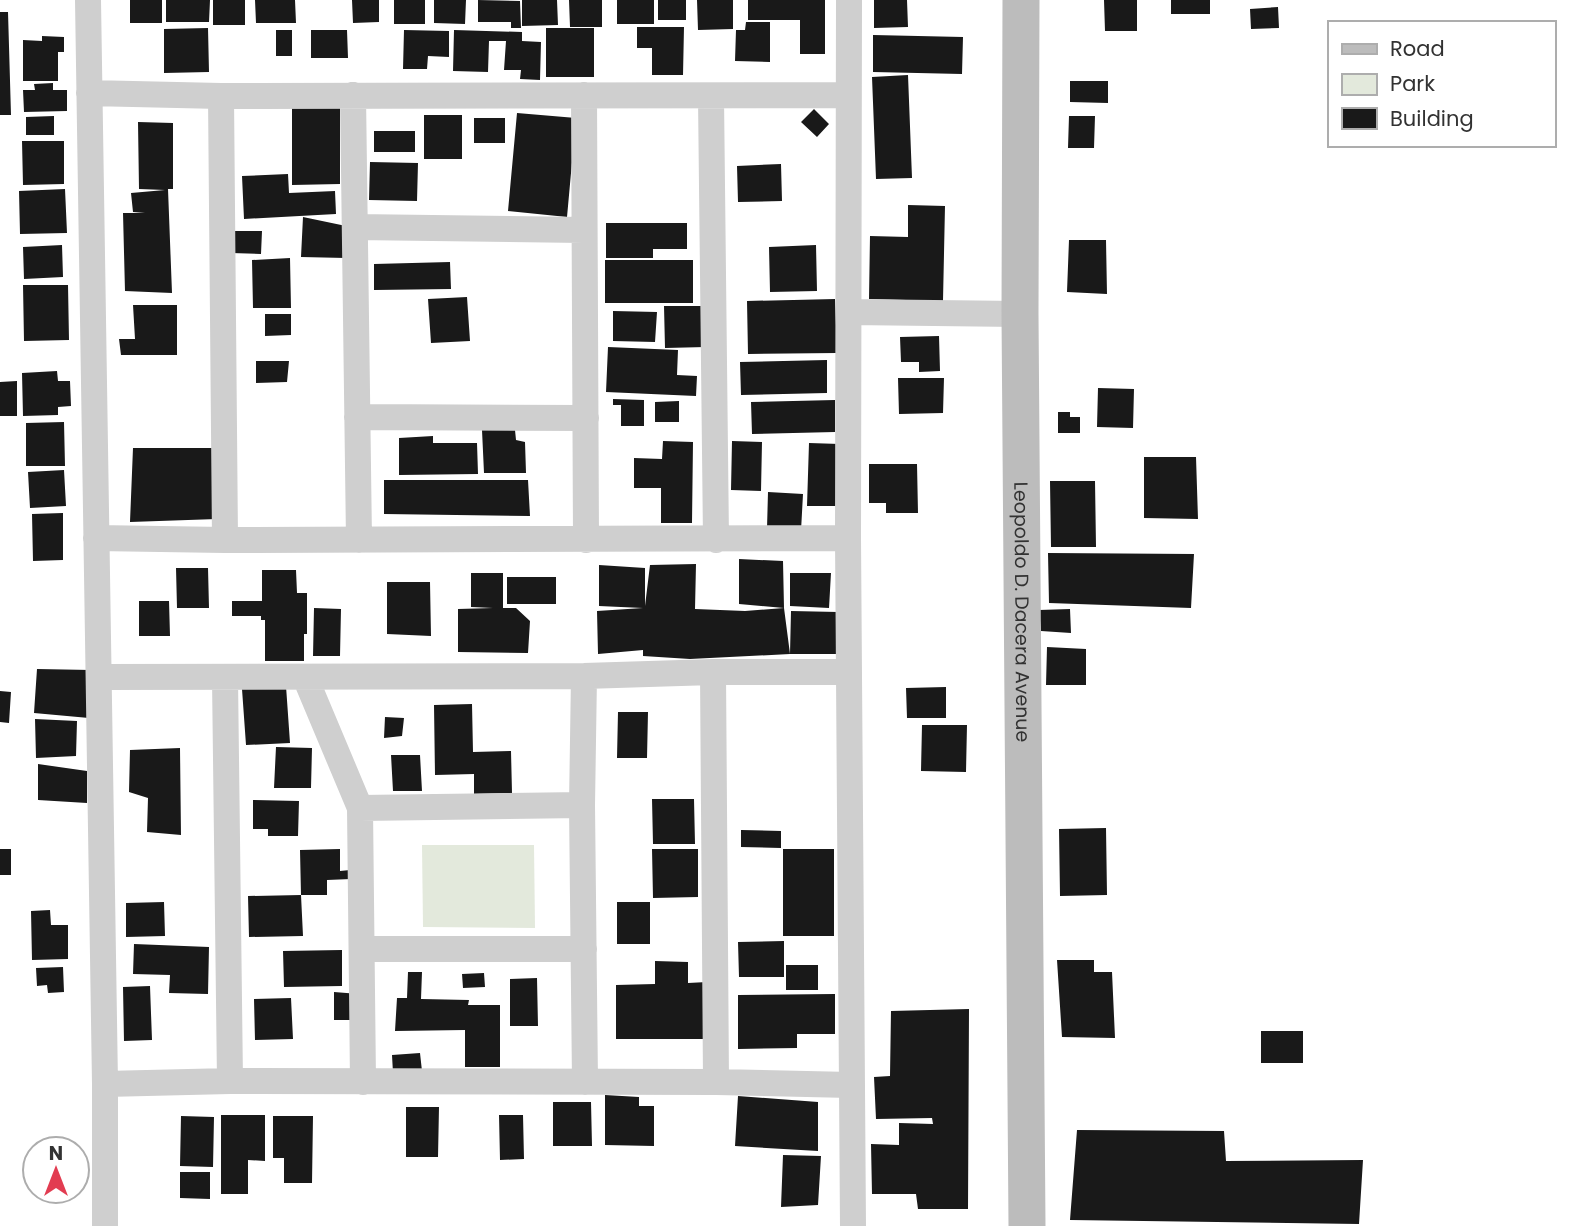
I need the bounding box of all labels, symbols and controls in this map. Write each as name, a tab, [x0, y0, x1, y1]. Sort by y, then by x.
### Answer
legend	[1328, 21, 1555, 147]
text: Road	[1390, 34, 1445, 63]
text: Park	[1390, 69, 1435, 98]
text: Building	[1390, 104, 1474, 133]
street label: Leopoldo D. Dacera Avenue	[1008, 482, 1037, 742]
north arrow	[21, 1135, 91, 1205]
text: N	[49, 1140, 63, 1167]

